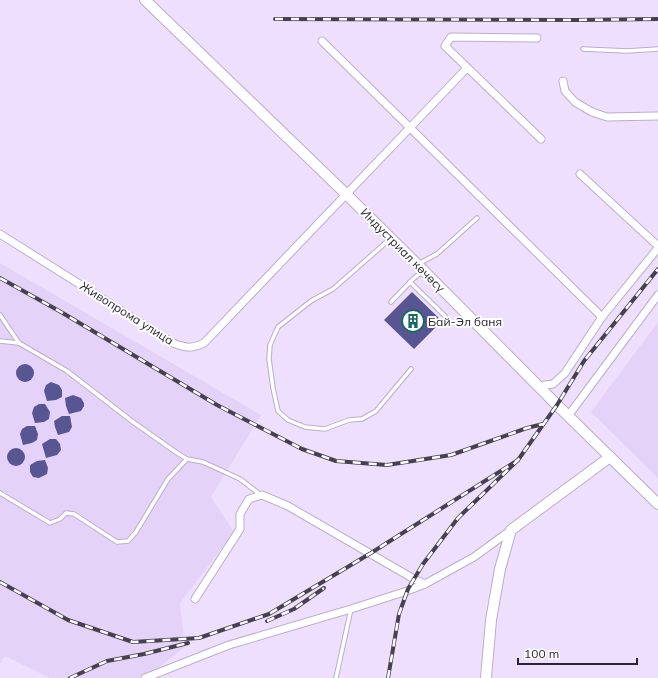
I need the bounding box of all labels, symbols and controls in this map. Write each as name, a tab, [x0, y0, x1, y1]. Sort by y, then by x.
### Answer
street label: Индустриал көчөсү	[358, 205, 449, 296]
street label: Живопрома улица	[77, 278, 177, 348]
building icon: Бай-Эл баня	[400, 308, 426, 334]
place label: Бай-Эл баня	[428, 314, 502, 329]
scale bar	[518, 640, 637, 666]
text: 100 m	[524, 646, 559, 661]

